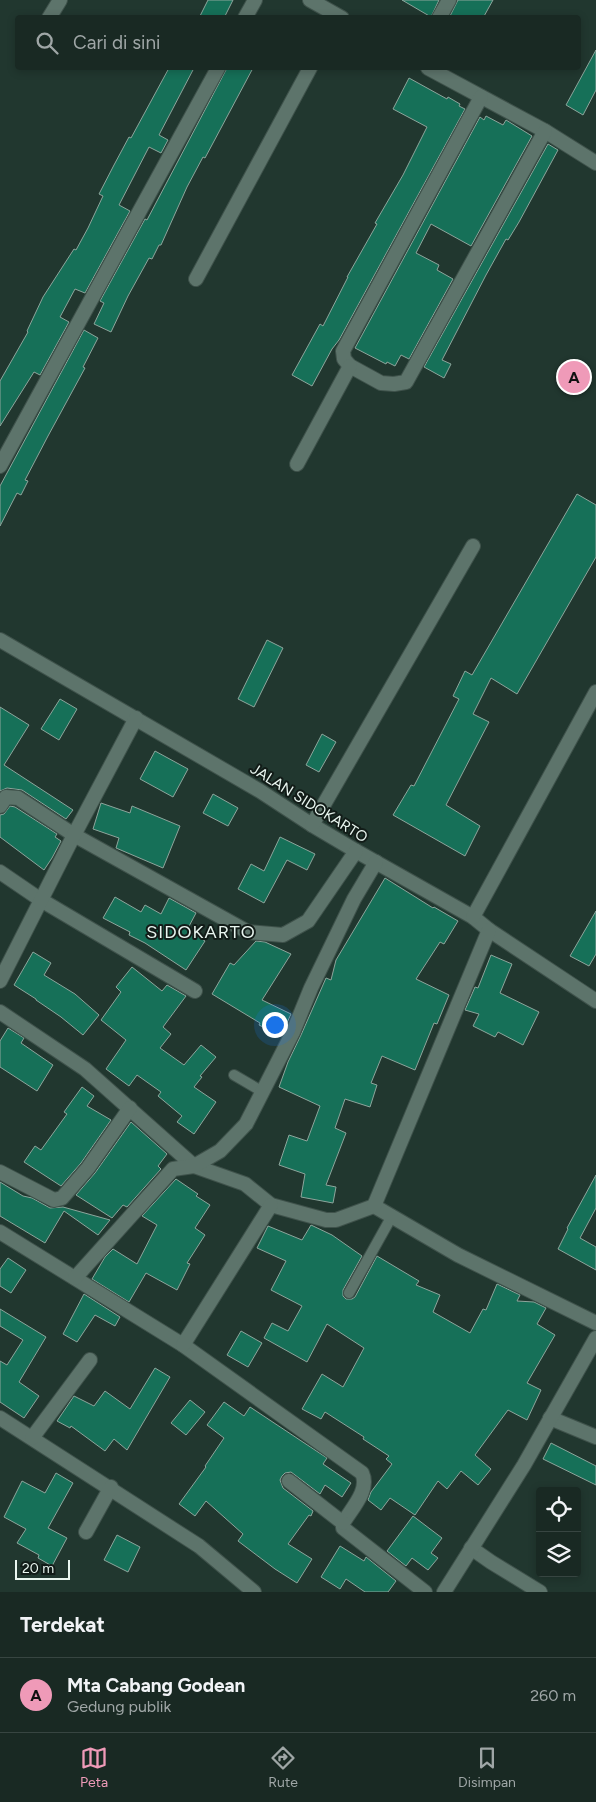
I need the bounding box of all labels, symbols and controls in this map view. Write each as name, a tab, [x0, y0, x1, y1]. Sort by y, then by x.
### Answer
search box	[15, 15, 581, 70]
icon: search	[33, 29, 61, 57]
text: Cari di sini	[73, 31, 160, 54]
pin: A	[558, 358, 590, 396]
street label: JALAN SIDOKARTO	[247, 760, 371, 846]
district label: SIDOKARTO	[146, 921, 256, 943]
your location	[262, 1012, 288, 1038]
map controls	[536, 1487, 581, 1577]
button: locate	[536, 1487, 581, 1532]
button: layers	[536, 1532, 581, 1577]
scale bar	[15, 1557, 70, 1580]
text: 20 m	[22, 1560, 54, 1577]
text: Terdekat	[20, 1612, 105, 1637]
text: Mta Cabang Godean	[67, 1674, 245, 1697]
text: A	[30, 1686, 42, 1705]
text: 260 m	[530, 1686, 576, 1705]
text: Gedung publik	[67, 1697, 171, 1716]
tab: Peta	[80, 1744, 108, 1791]
tab: Rute	[268, 1744, 298, 1791]
tab: Disimpan	[458, 1744, 516, 1791]

